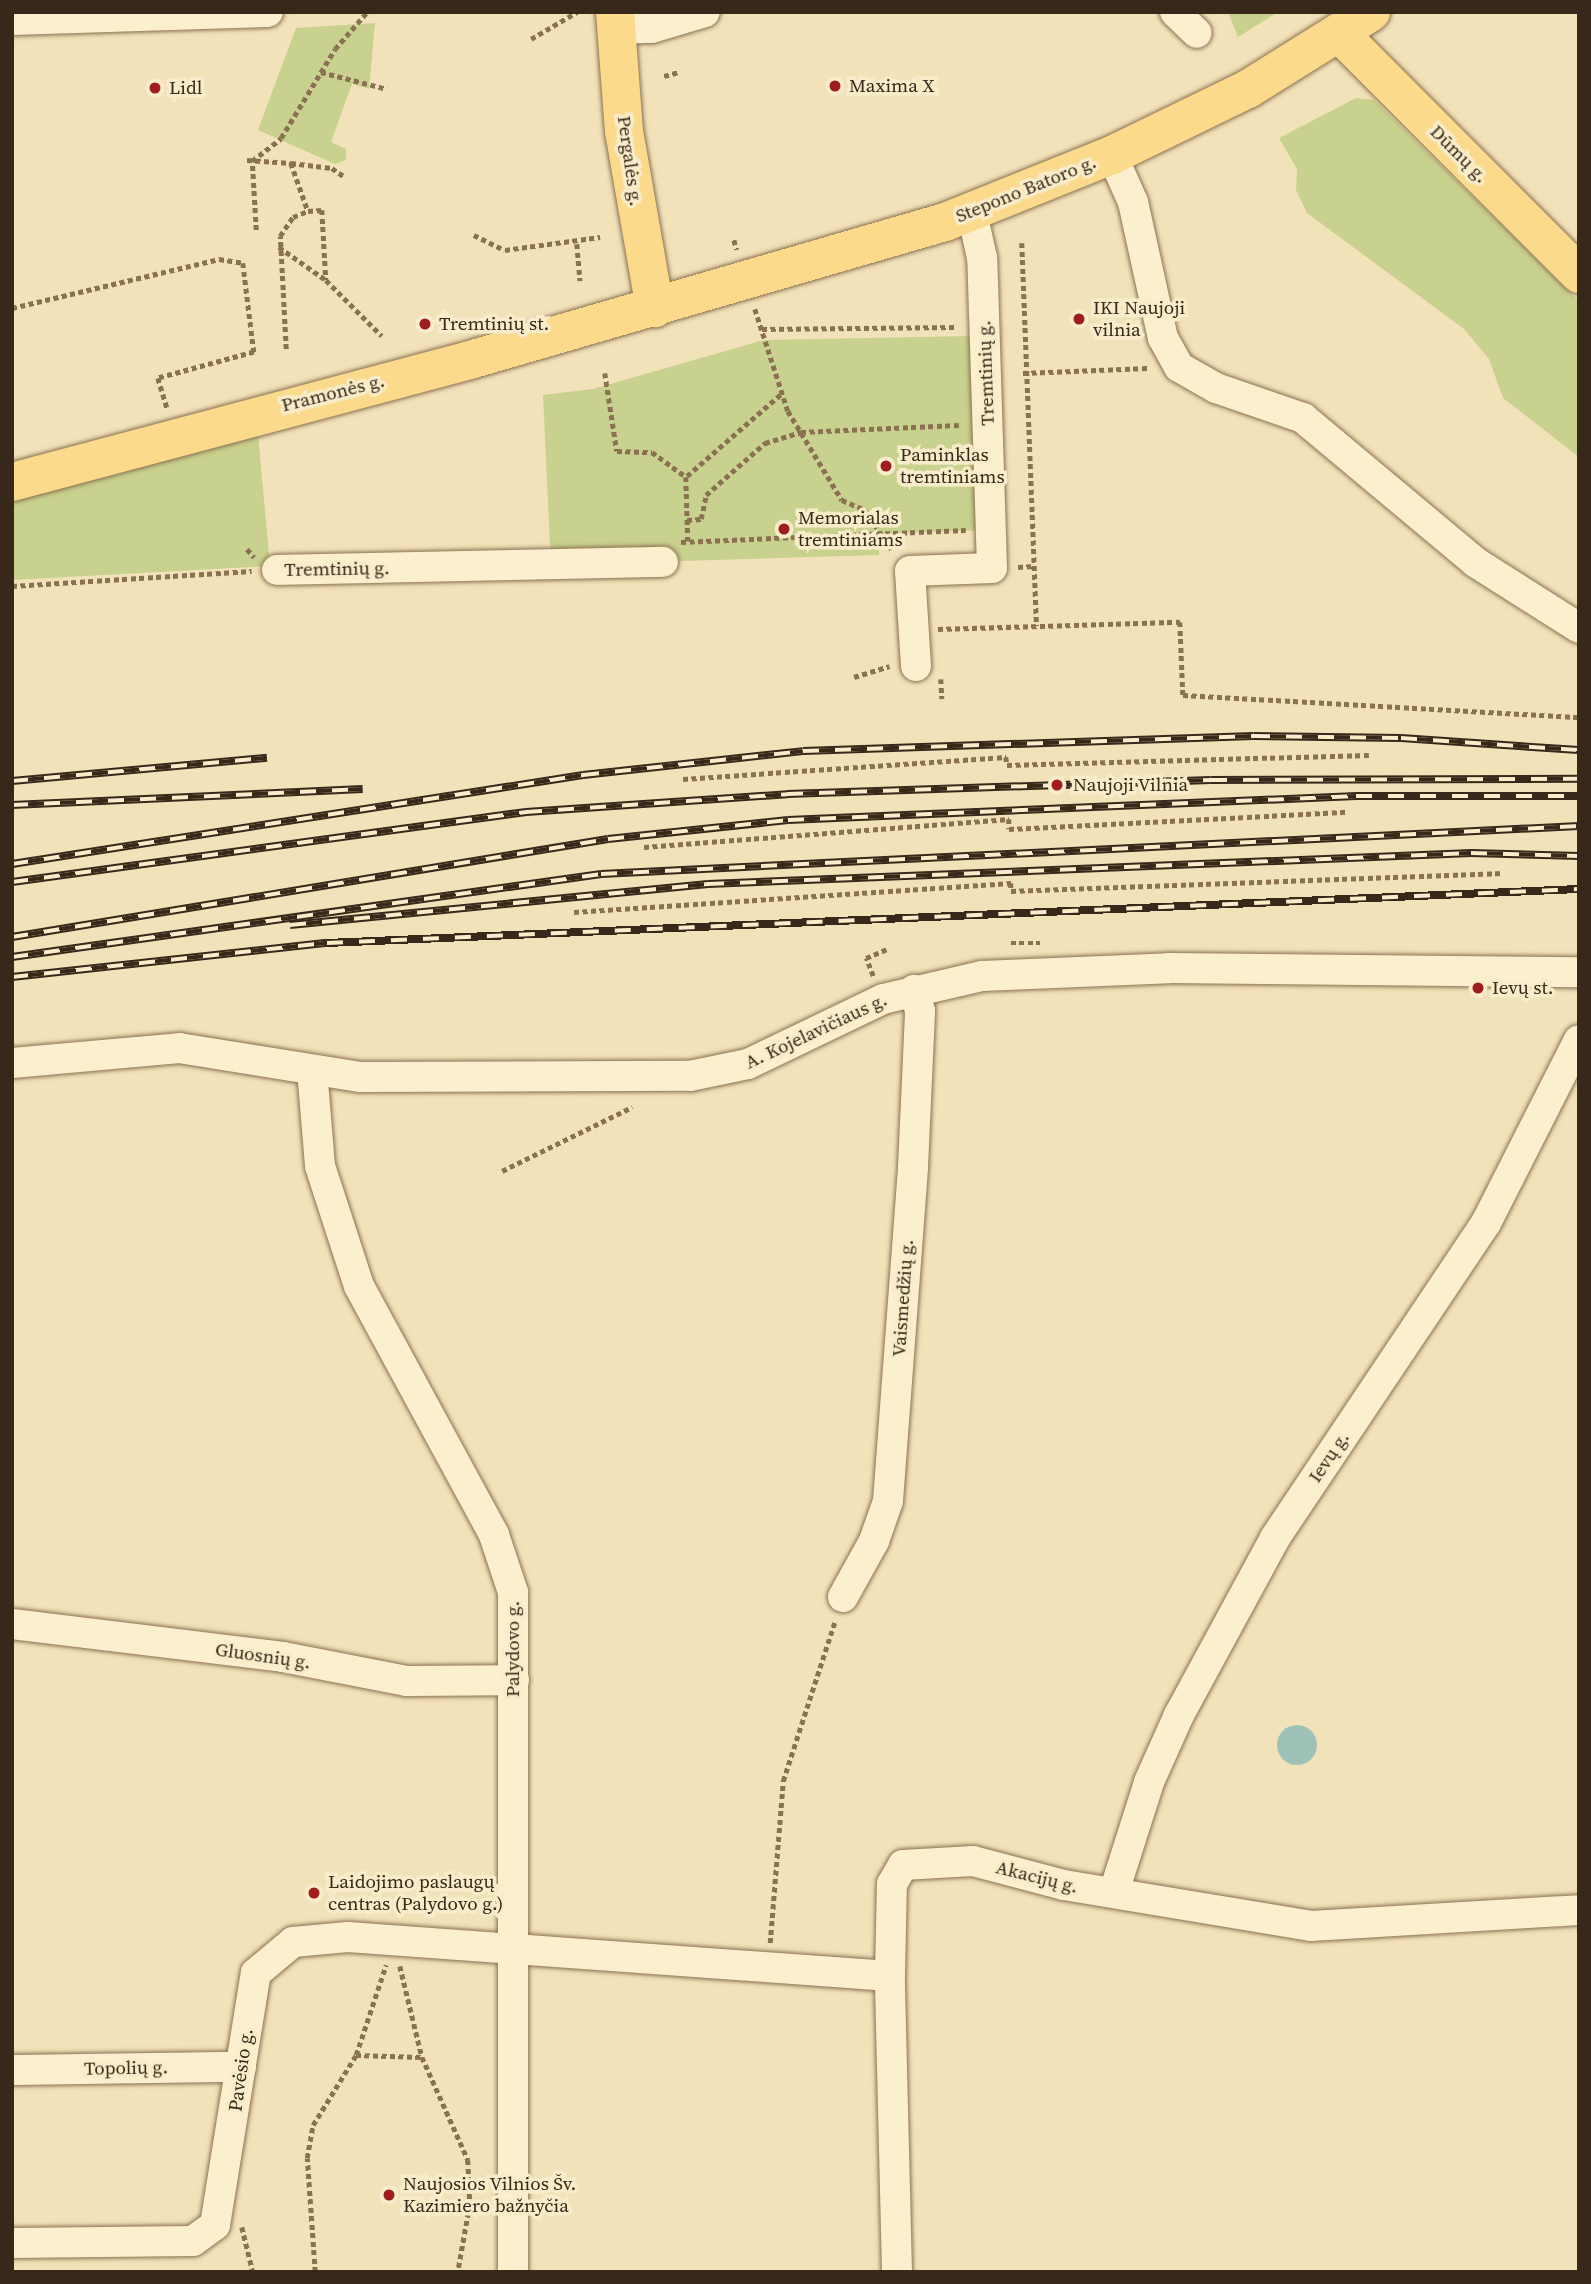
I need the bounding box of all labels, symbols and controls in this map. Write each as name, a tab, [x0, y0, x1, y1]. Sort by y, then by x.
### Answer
place label: Maxima X	[849, 75, 935, 97]
place label: Lidl	[169, 77, 202, 99]
marker: Maxima X	[827, 78, 843, 94]
marker: Lidl	[147, 80, 163, 96]
street label: Pergalės g.	[612, 114, 648, 208]
street label: Dūmų g.	[1425, 120, 1493, 188]
street label: Stepono Batoro g.	[952, 150, 1100, 228]
place label: IKI Naujoji vilnia	[1093, 297, 1185, 341]
marker: IKI Naujoji vilnia	[1071, 311, 1087, 327]
place label: Tremtinių st.	[439, 313, 549, 335]
marker: Tremtinių st.	[417, 316, 433, 332]
street label: Tremtinių g.	[973, 320, 999, 426]
street label: Pramonės g.	[279, 369, 387, 417]
place label: Paminklas tremtiniams	[900, 444, 1005, 488]
marker: Paminklas tremtiniams	[878, 458, 894, 474]
place label: Memorialas tremtiniams	[798, 507, 903, 551]
marker: Memorialas tremtiniams	[776, 521, 792, 537]
street label: Tremtinių g.	[284, 557, 390, 581]
place label: Naujoji Vilnia	[1073, 774, 1189, 796]
marker: Naujoji Vilnia	[1047, 775, 1067, 795]
place label: Ievų st.	[1492, 977, 1553, 999]
marker: Ievų st.	[1470, 980, 1486, 996]
street label: A. Kojelavičiaus g.	[741, 988, 891, 1074]
street label: Vaismedžių g.	[888, 1238, 918, 1358]
street label: Ievų g.	[1304, 1427, 1354, 1487]
street label: Palydovo g.	[502, 1601, 524, 1697]
street label: Gluosnių g.	[214, 1638, 312, 1674]
street label: Akacijų g.	[994, 1856, 1080, 1898]
place label: Laidojimo paslaugų centras (Palydovo g.)	[328, 1871, 503, 1915]
marker: Laidojimo paslaugų centras (Palydovo g.)	[306, 1885, 322, 1901]
street label: Pavėsio g.	[224, 2027, 258, 2113]
street label: Topolių g.	[84, 2056, 168, 2080]
place label: Naujosios Vilnios Šv. Kazimiero bažnyčia	[403, 2173, 577, 2217]
marker: Naujosios Vilnios Šv. Kazimiero bažnyčia	[381, 2187, 397, 2203]

